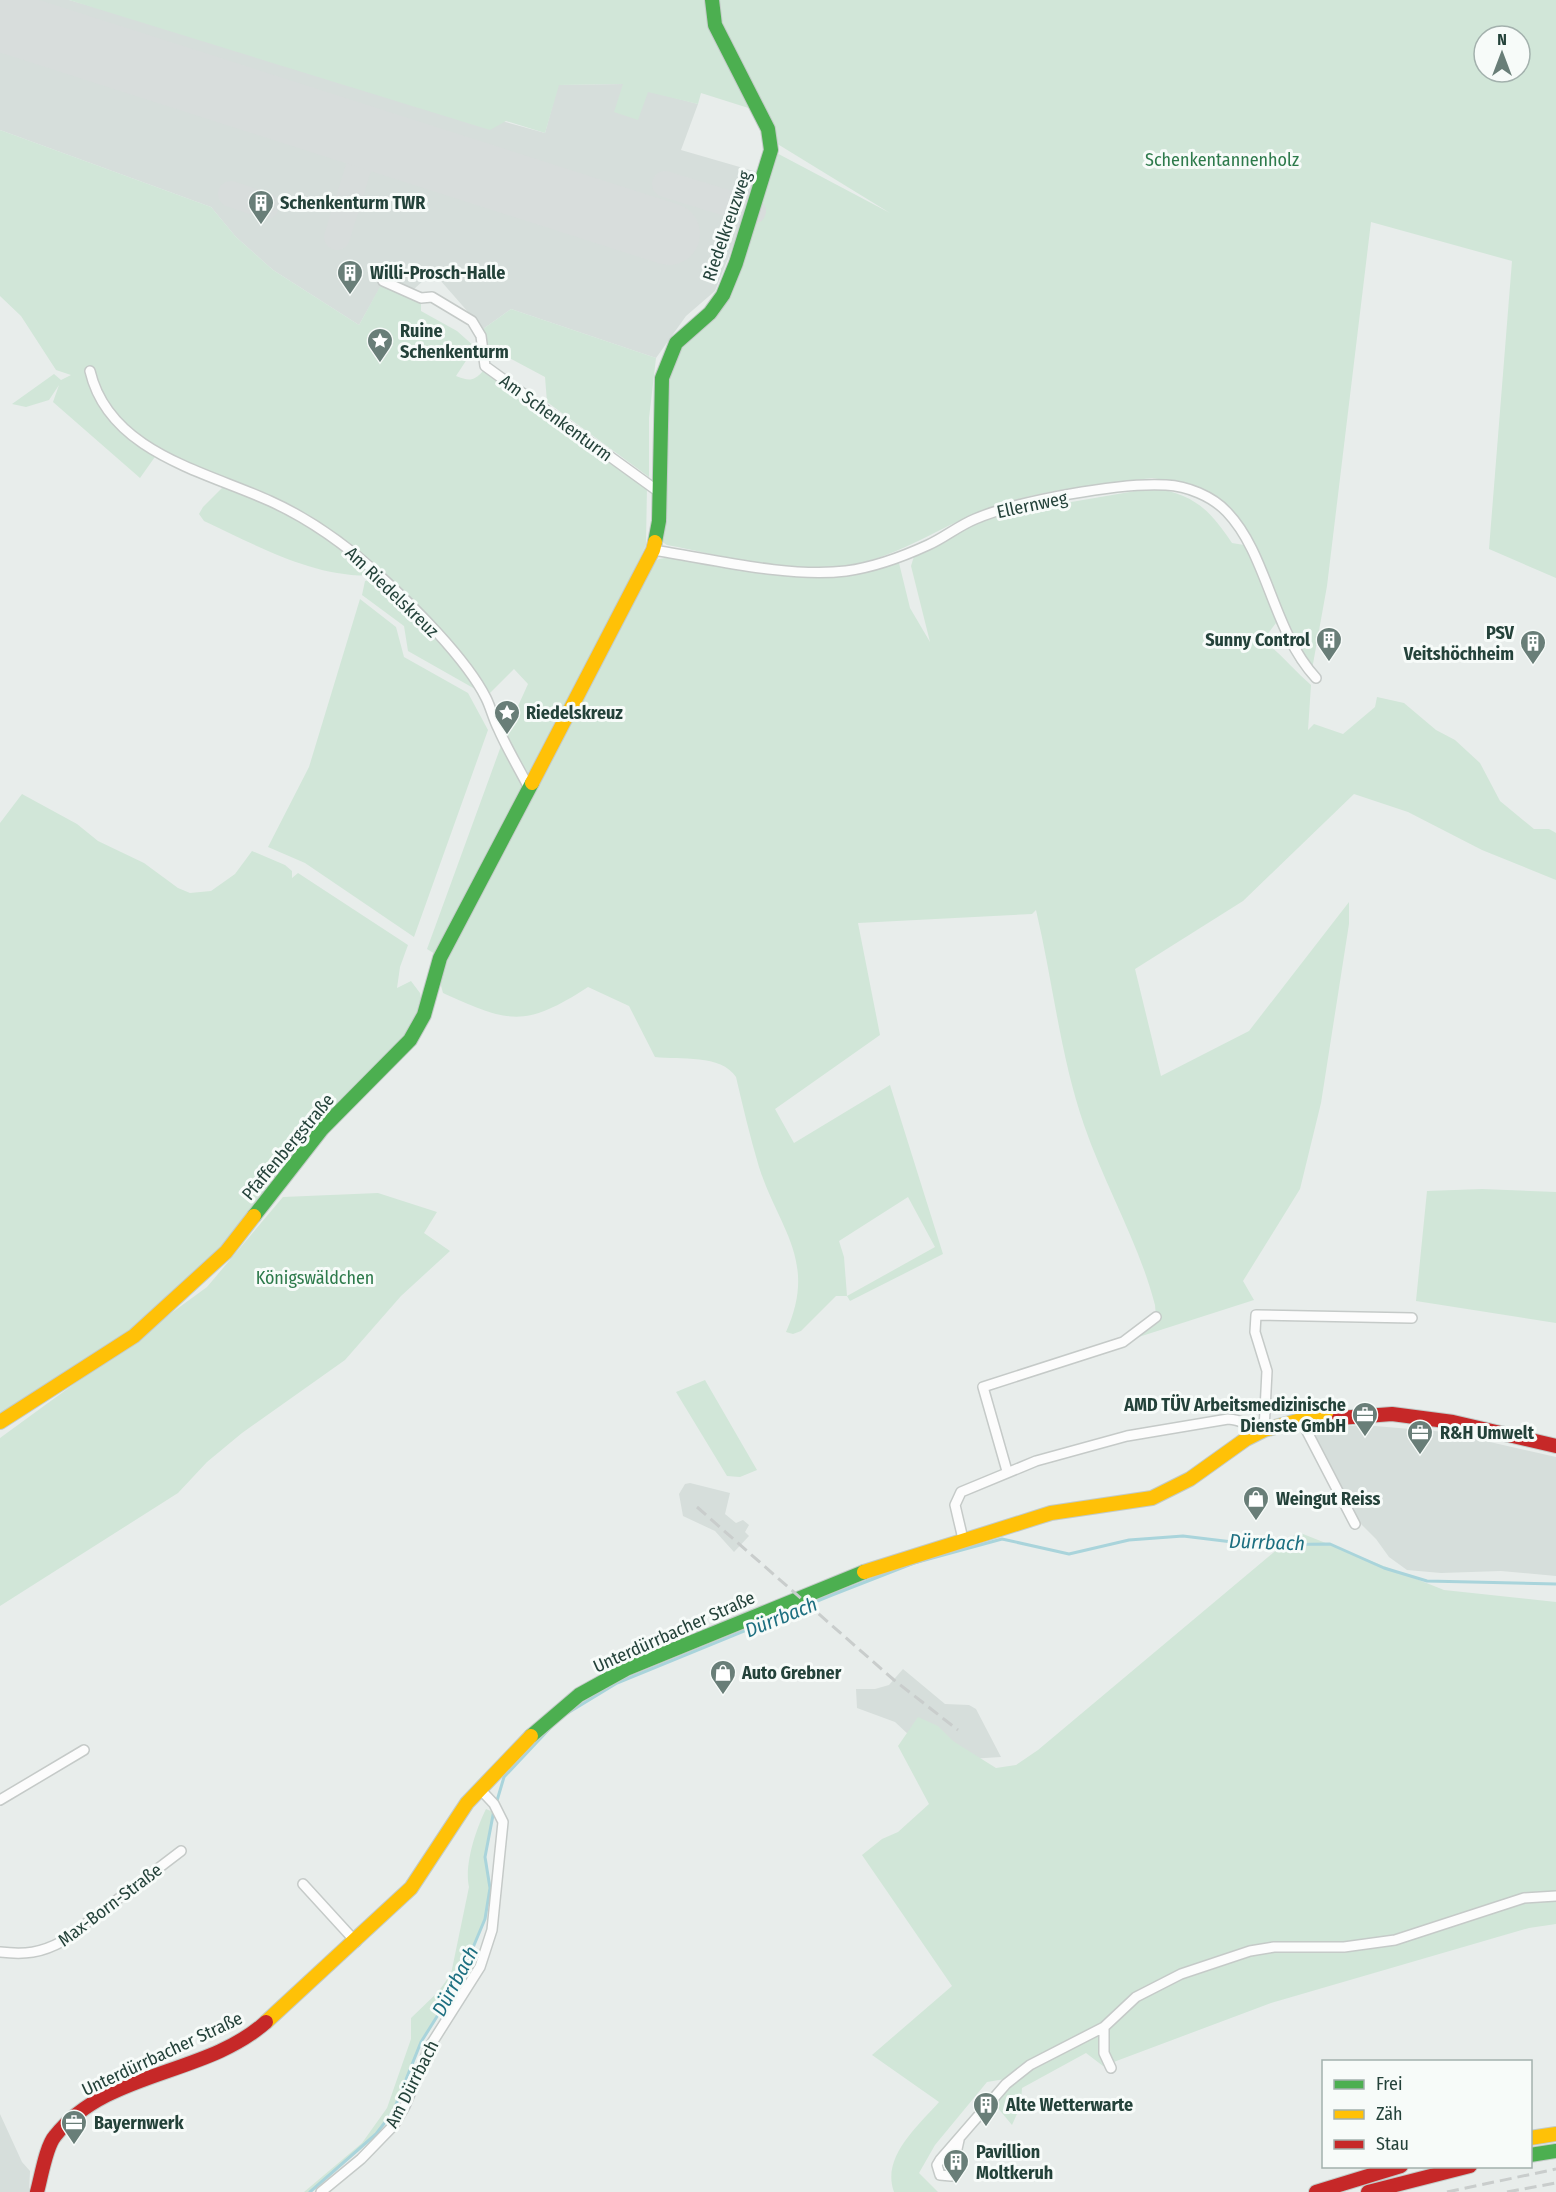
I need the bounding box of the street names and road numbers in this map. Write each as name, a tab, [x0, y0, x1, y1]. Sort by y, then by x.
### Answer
street label: Riedelkreuzweg	[698, 167, 756, 284]
street label: Am Schenkenturm	[495, 370, 617, 466]
street label: Ellernweg	[995, 487, 1070, 523]
street label: Am Riedelskreuz	[341, 542, 443, 642]
street label: Pfaffenbergstraße	[237, 1089, 339, 1205]
street label: Unterdürrbacher Straße	[590, 1586, 758, 1678]
street label: Max-Born-Straße	[54, 1859, 166, 1951]
street label: Unterdürrbacher Straße	[78, 2007, 246, 2101]
street label: Am Dürrbach	[381, 2037, 443, 2131]

